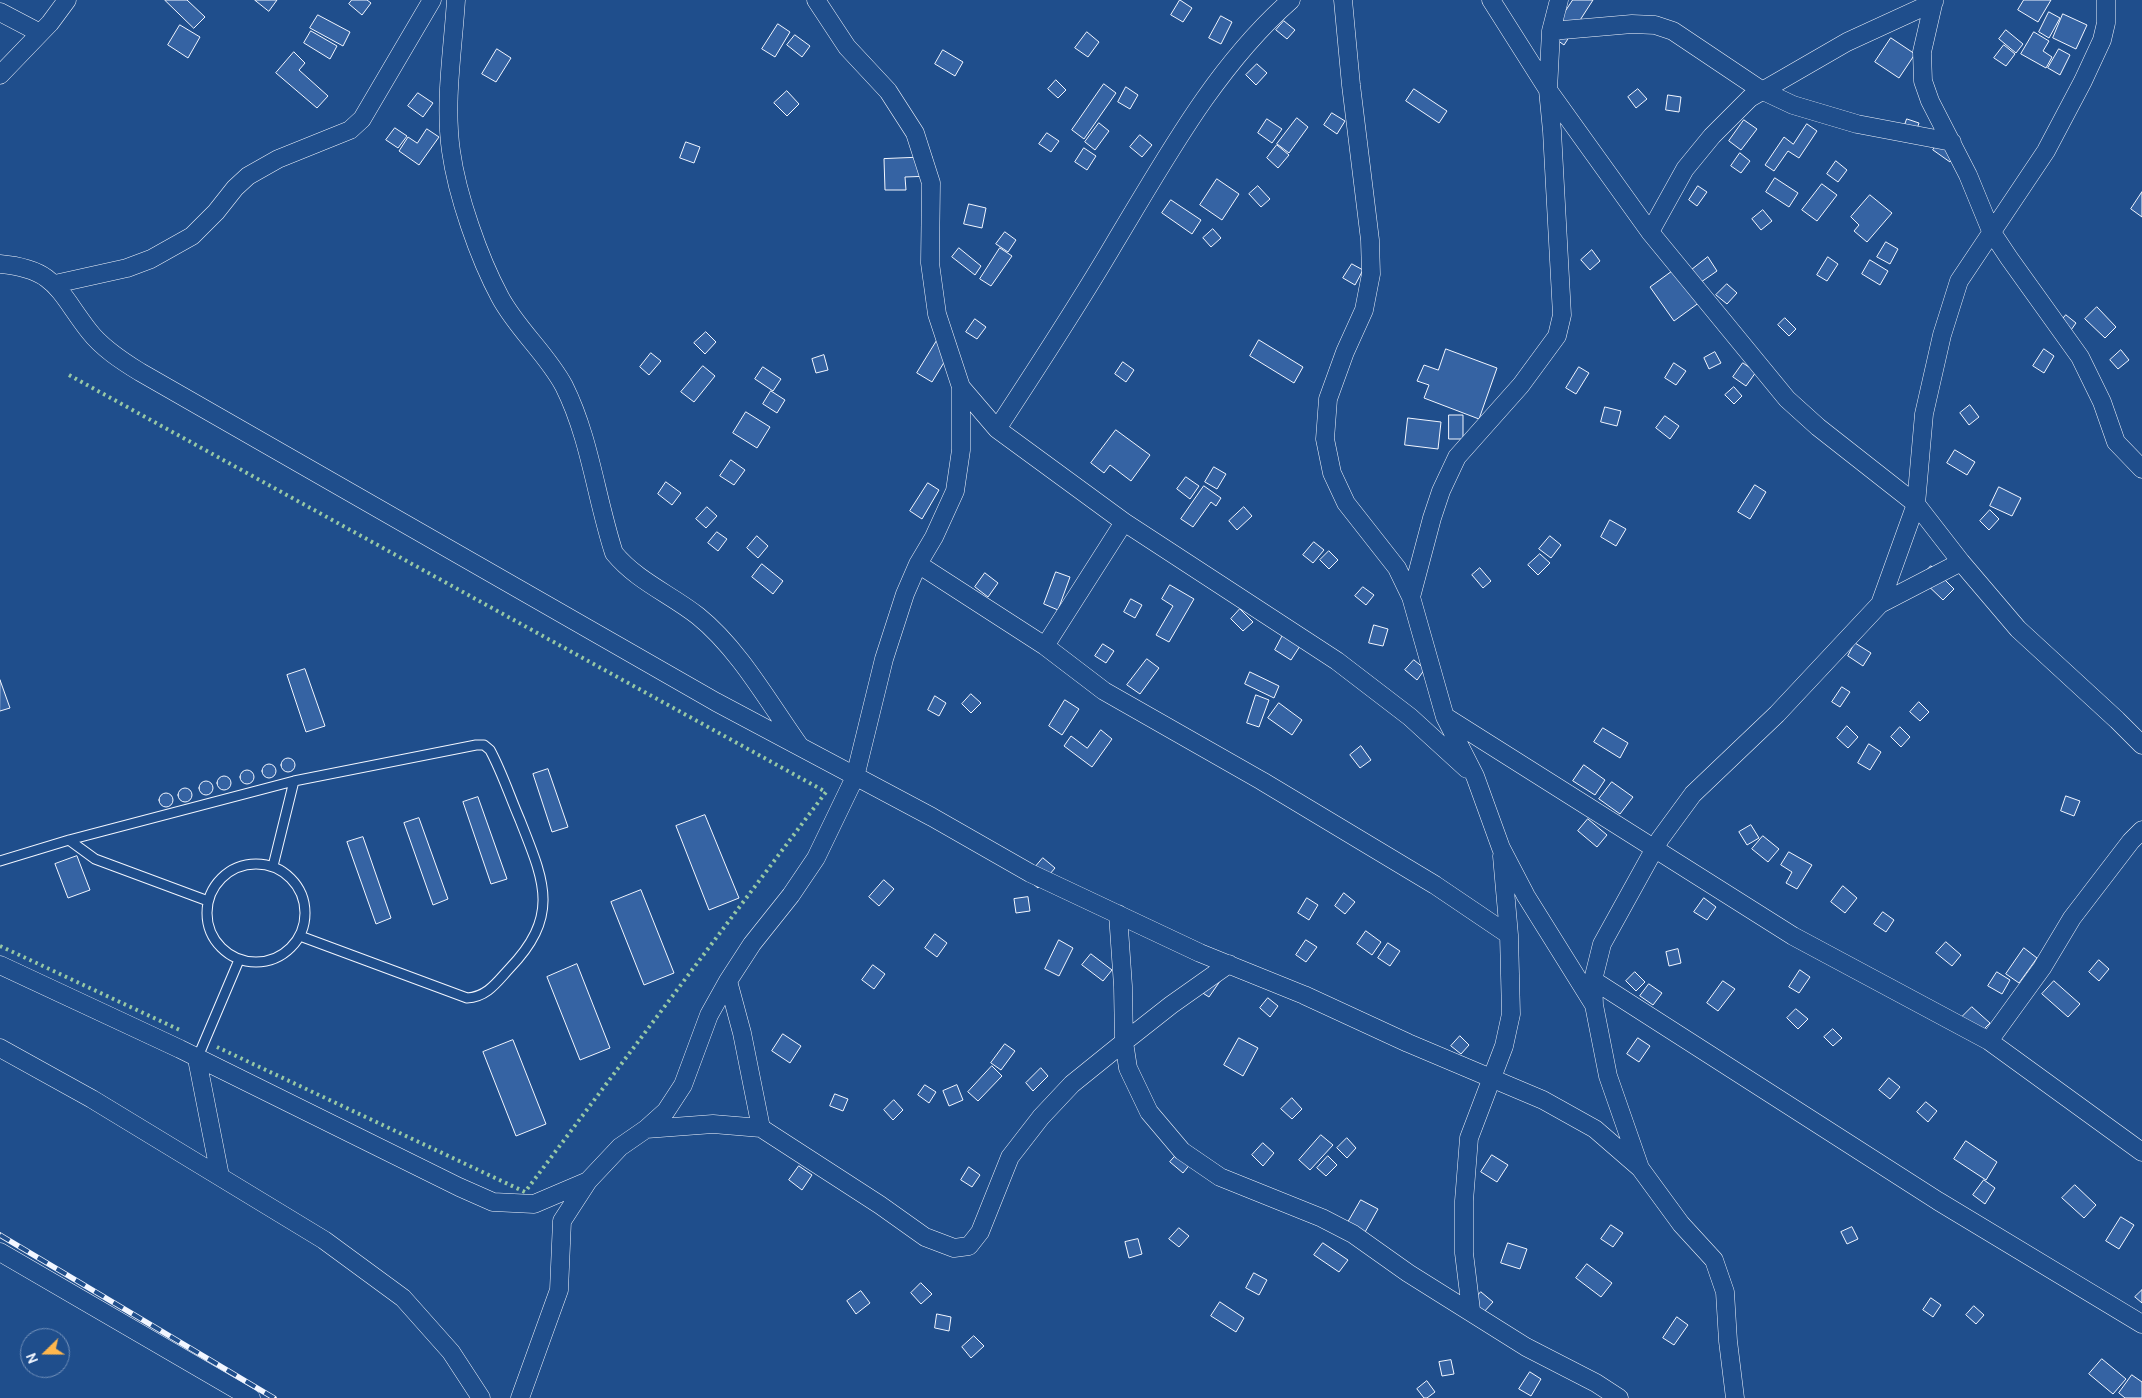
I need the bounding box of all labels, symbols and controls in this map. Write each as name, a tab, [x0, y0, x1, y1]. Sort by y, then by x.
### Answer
north arrow	[20, 1328, 70, 1378]
text: N	[22, 1350, 42, 1366]

